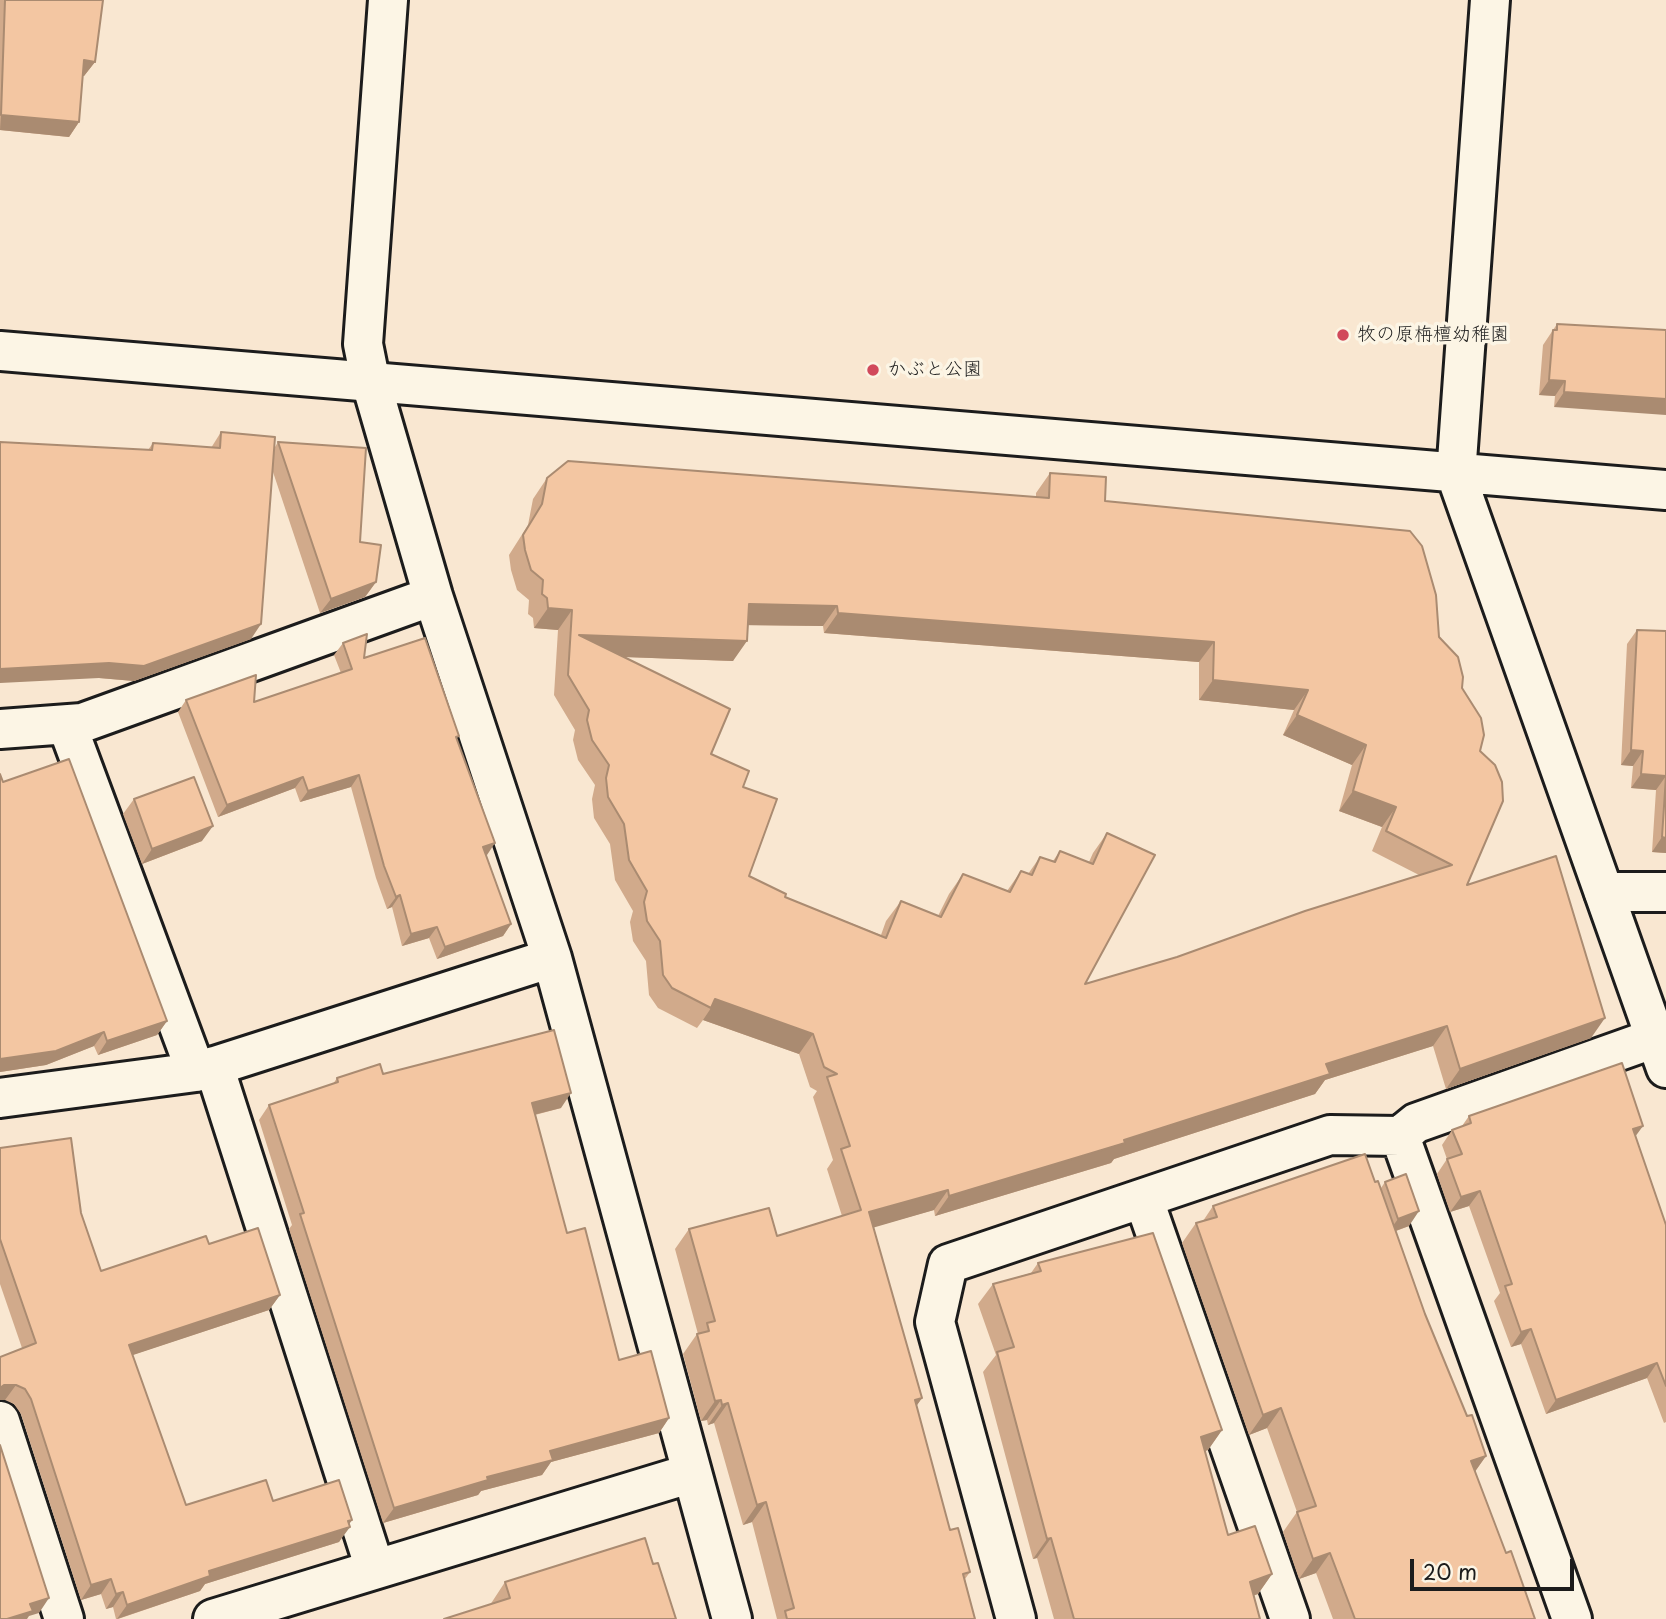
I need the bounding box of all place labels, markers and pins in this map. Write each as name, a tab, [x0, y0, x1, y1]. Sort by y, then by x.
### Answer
place label: 牧の原栴檀幼稚園	[1357, 324, 1509, 346]
marker: 牧の原栴檀幼稚園	[1335, 327, 1351, 343]
place label: かぶと公園	[887, 359, 982, 381]
marker: かぶと公園	[865, 362, 881, 378]

